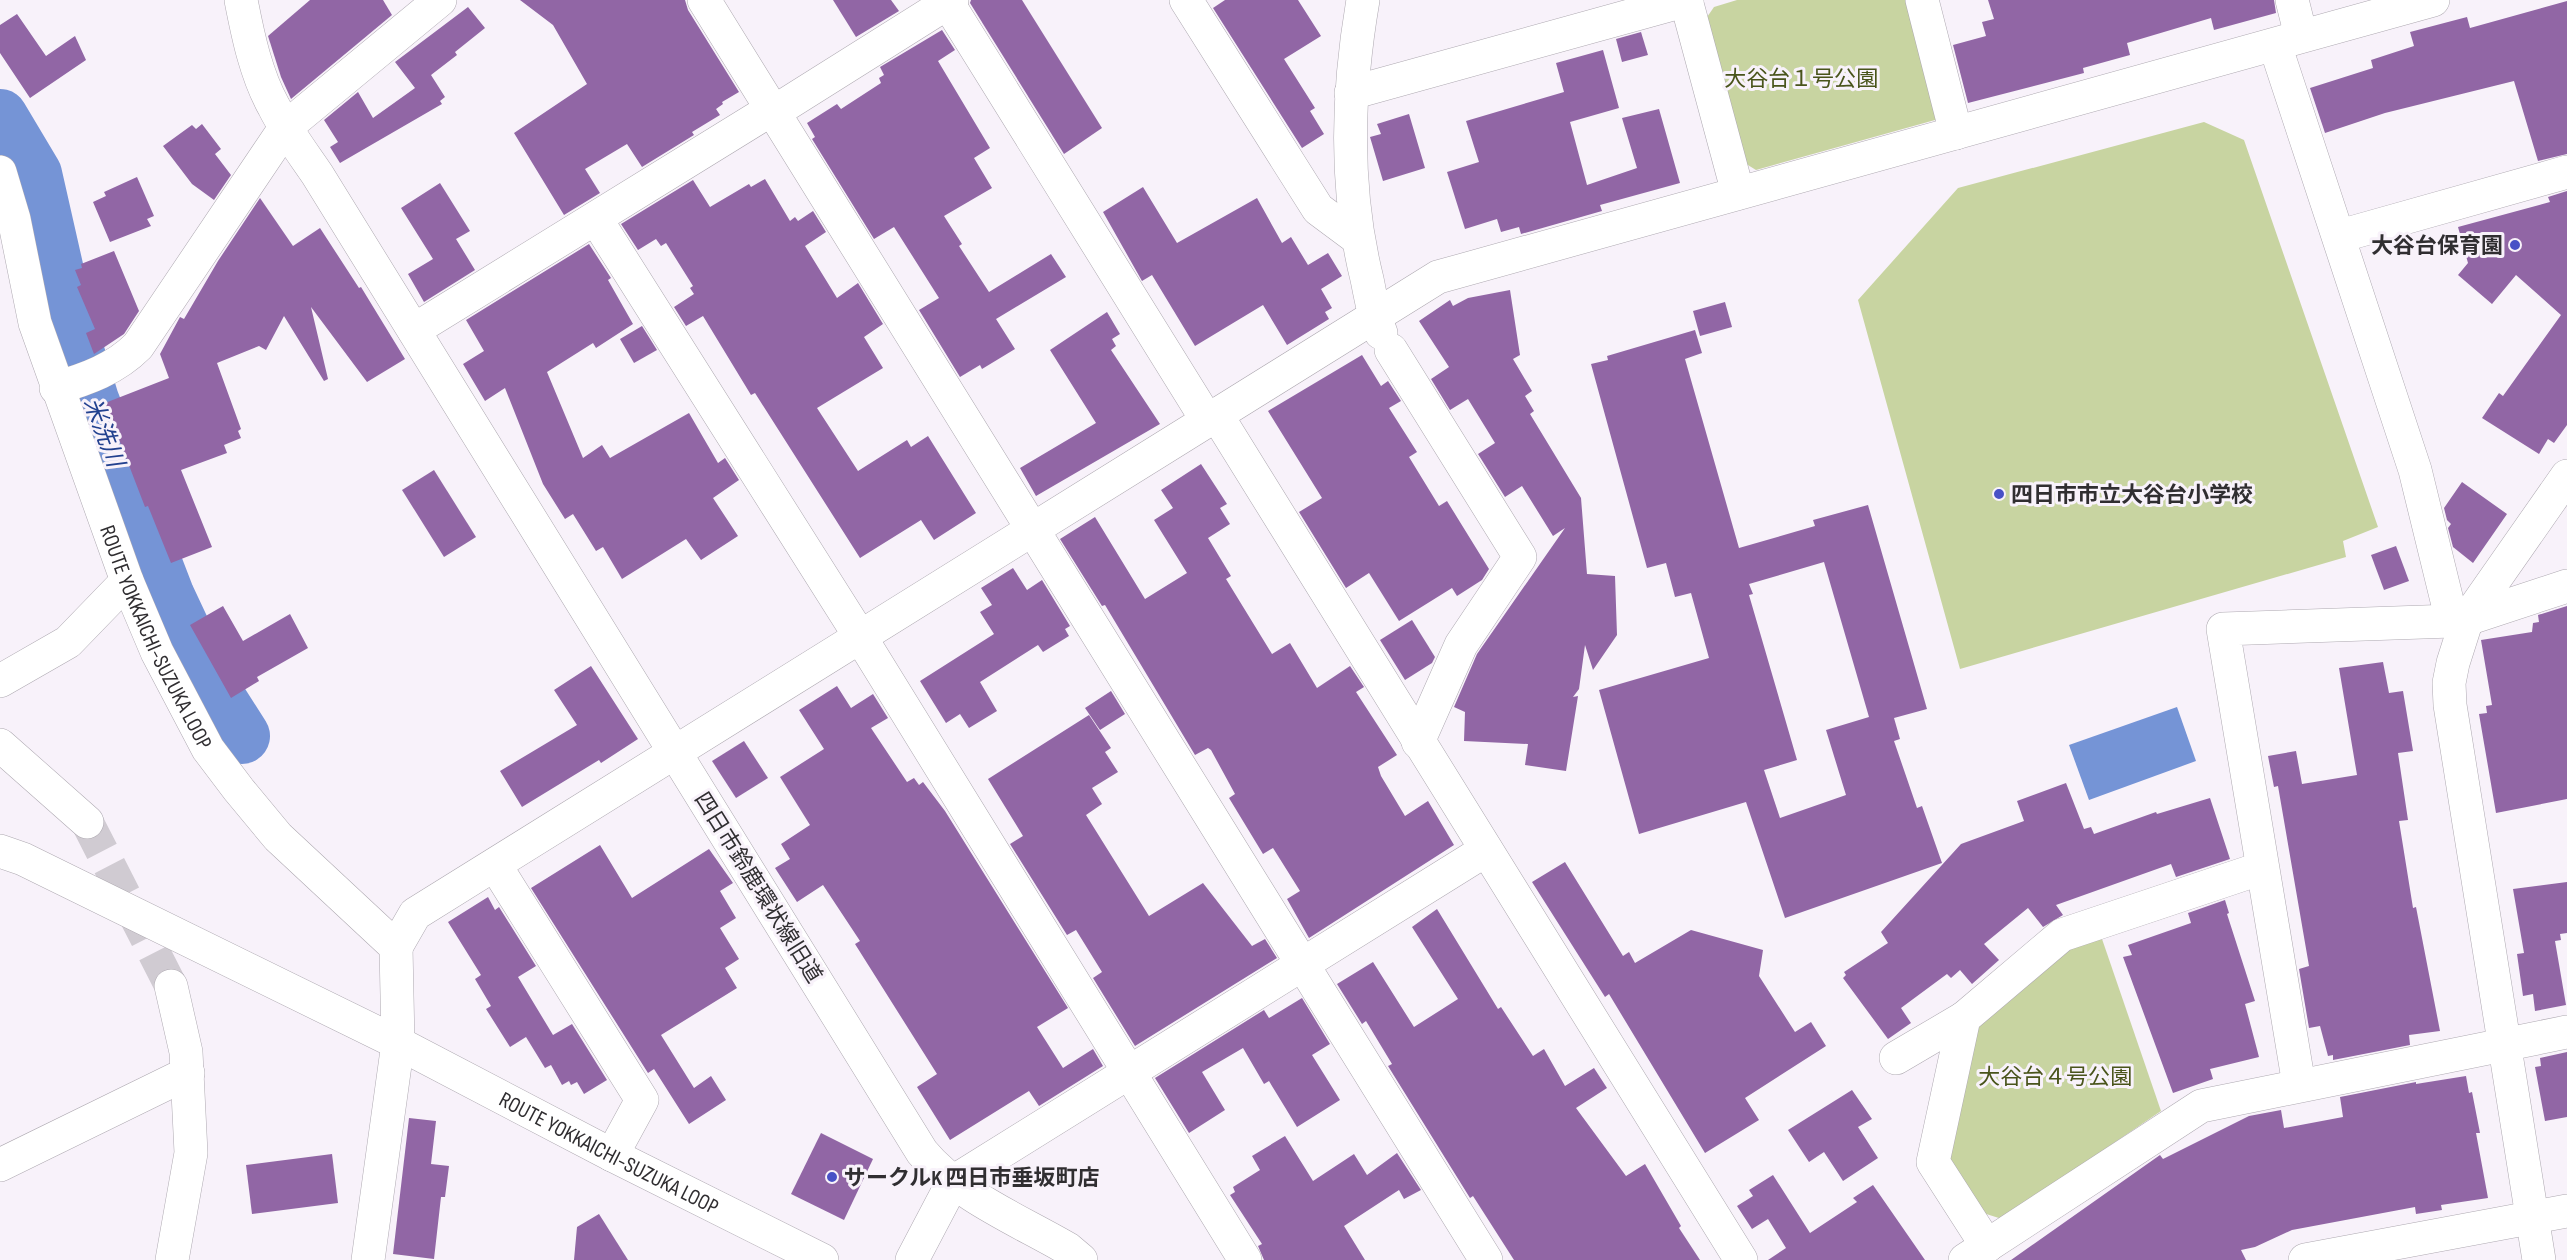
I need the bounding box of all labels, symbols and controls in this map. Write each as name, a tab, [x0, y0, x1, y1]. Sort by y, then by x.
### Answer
park label: 大谷台１号公園	[1724, 66, 1878, 93]
place label: 大谷台保育園	[2371, 233, 2503, 260]
marker: 大谷台保育園	[2508, 238, 2522, 252]
water label: 米洗川	[77, 393, 131, 474]
place label: 四日市市立大谷台小学校	[2011, 482, 2253, 509]
marker: 四日市市立大谷台小学校	[1992, 487, 2006, 501]
street label: ROUTE YOKKAICHI-SUZUKA LOOP	[93, 522, 218, 754]
street label: 四日市鈴鹿環状線旧道	[688, 787, 827, 988]
park label: 大谷台４号公園	[1978, 1064, 2132, 1091]
street label: ROUTE YOKKAICHI-SUZUKA LOOP	[494, 1086, 723, 1221]
place label: サークルK 四日市垂坂町店	[844, 1165, 1100, 1192]
marker: サークルK 四日市垂坂町店	[825, 1170, 839, 1184]

